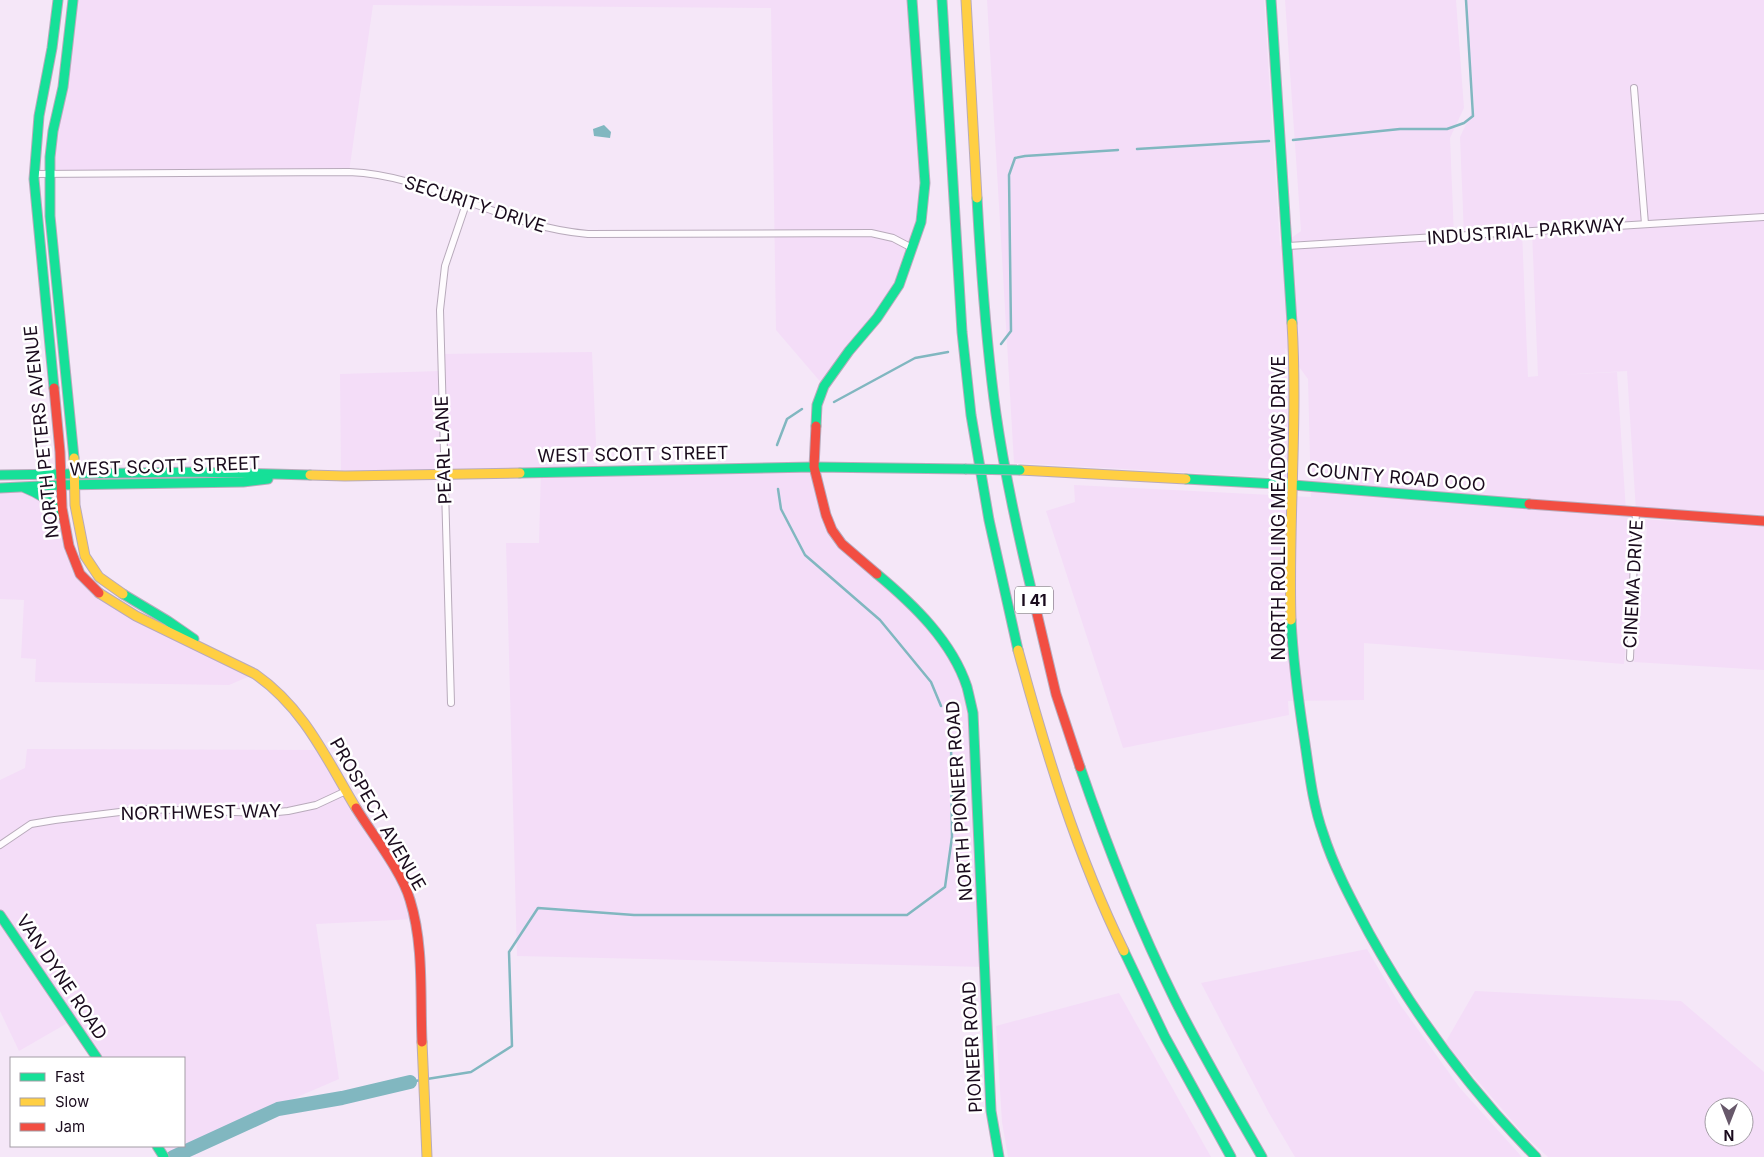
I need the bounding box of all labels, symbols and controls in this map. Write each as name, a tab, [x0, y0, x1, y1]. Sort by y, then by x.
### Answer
street label: SECURITY DRIVE	[402, 171, 548, 237]
street label: INDUSTRIAL PARKWAY	[1426, 214, 1626, 248]
street label: NORTH PETERS AVENUE	[19, 324, 63, 540]
street label: NORTH ROLLING MEADOWS DRIVE	[1268, 356, 1289, 660]
street label: PEARL LANE	[431, 395, 455, 505]
street label: WEST SCOTT STREET	[537, 442, 729, 466]
street label: WEST SCOTT STREET	[69, 452, 261, 480]
street label: COUNTY ROAD OOO	[1306, 459, 1486, 495]
street label: CINEMA DRIVE	[1619, 519, 1647, 649]
road number: I 41	[1015, 586, 1053, 614]
street label: NORTH PIONEER ROAD	[942, 700, 976, 902]
street label: PROSPECT AVENUE	[326, 734, 430, 894]
street label: NORTHWEST WAY	[120, 800, 282, 824]
street label: VAN DYNE ROAD	[12, 910, 112, 1044]
street label: PIONEER ROAD	[958, 980, 986, 1114]
legend	[10, 1057, 185, 1147]
text: Fast	[55, 1067, 85, 1086]
text: Slow	[55, 1092, 89, 1111]
north arrow	[1704, 1097, 1754, 1147]
text: Jam	[55, 1117, 85, 1136]
text: N	[1724, 1127, 1734, 1144]

